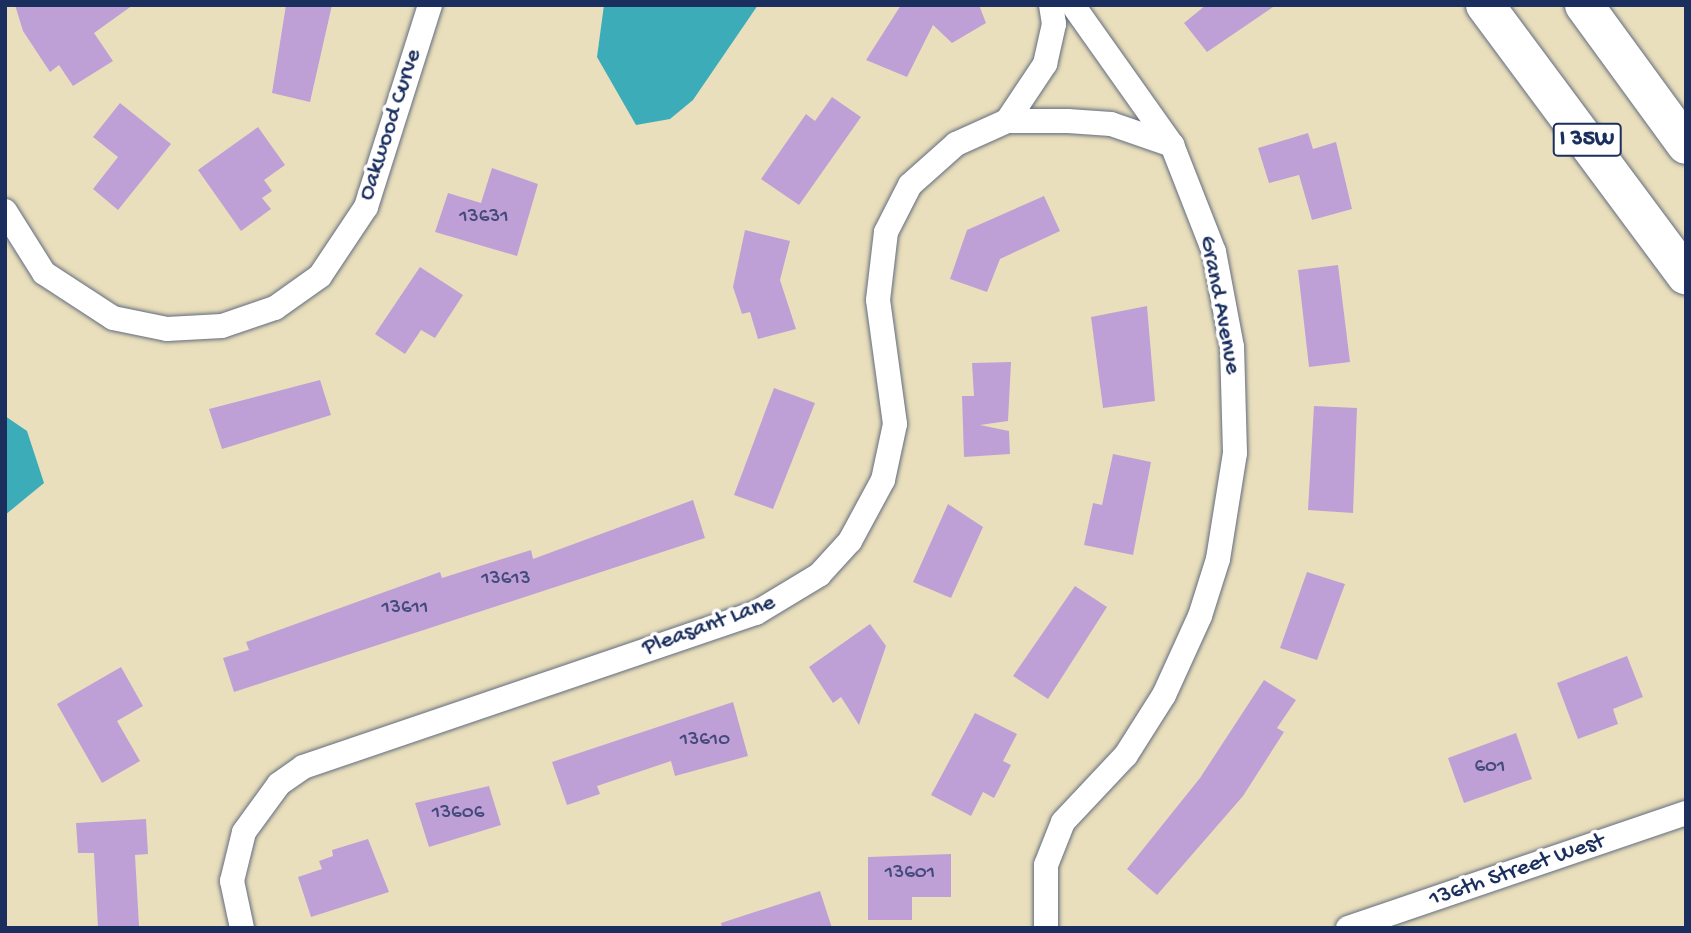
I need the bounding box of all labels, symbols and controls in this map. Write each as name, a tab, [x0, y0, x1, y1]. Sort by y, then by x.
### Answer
street label: Oakwood Curve	[353, 46, 429, 204]
road number: I 35W	[1552, 120, 1622, 160]
house number: 13631	[459, 205, 509, 231]
street label: Grand Avenue	[1191, 233, 1247, 377]
house number: 13613	[481, 567, 531, 593]
street label: Pleasant Lane	[639, 589, 779, 663]
house number: 13611	[382, 596, 428, 622]
house number: 13610	[680, 728, 730, 754]
house number: 601	[1474, 755, 1506, 781]
house number: 13606	[432, 801, 484, 827]
street label: 136th Street West	[1425, 827, 1609, 915]
house number: 13601	[885, 861, 935, 887]

